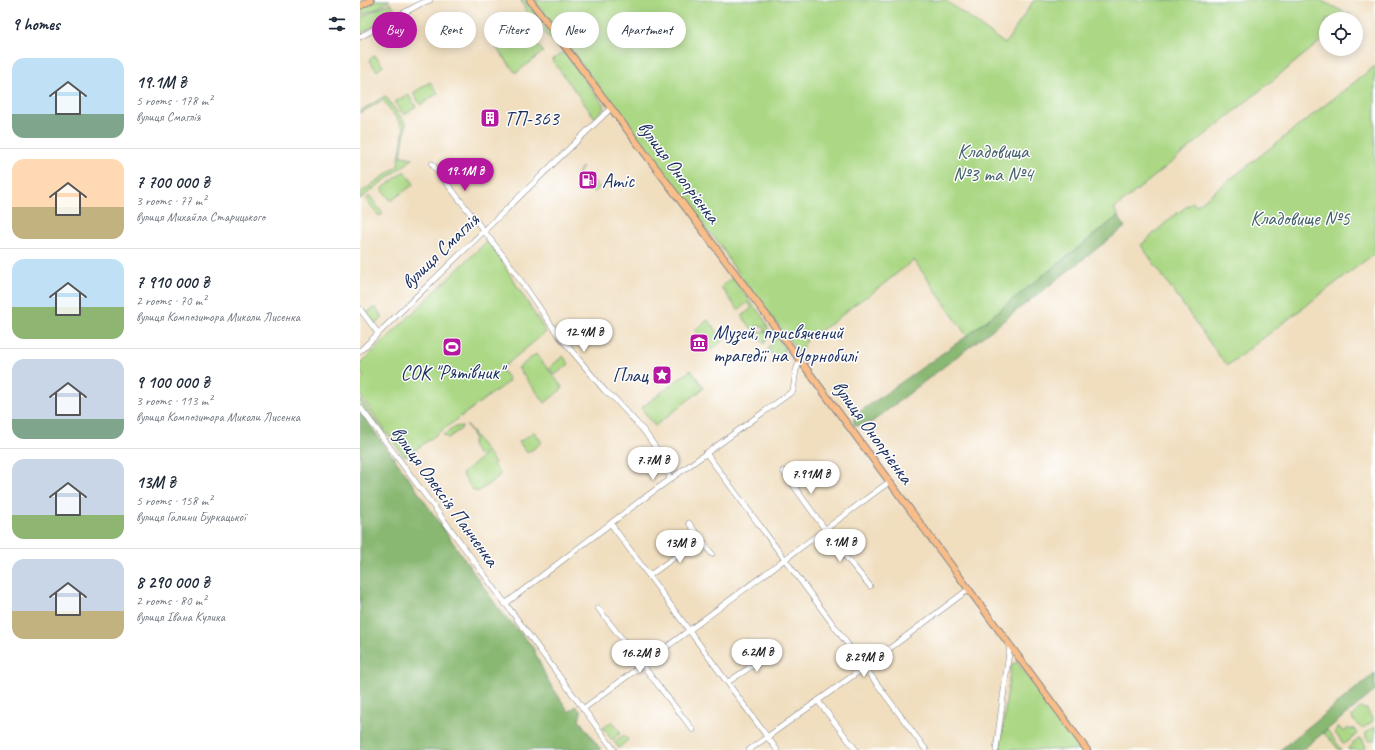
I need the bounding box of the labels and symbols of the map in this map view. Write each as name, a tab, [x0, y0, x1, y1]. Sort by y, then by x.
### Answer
place label: ТП-363	[504, 106, 561, 131]
building icon: ТП-363	[479, 107, 501, 129]
street label: вулиця Онопрієнка	[632, 116, 727, 229]
park label: Кладовища №3 та №4	[953, 139, 1035, 187]
pin: 19.1M ₴	[428, 158, 502, 192]
place label: Amic	[602, 168, 635, 193]
fuel station icon: Amic	[577, 169, 599, 191]
park label: Кладовище №5	[1250, 206, 1351, 231]
street label: вулиця Смаглія	[396, 207, 485, 294]
pin: 12.4M ₴	[547, 319, 621, 353]
place label: Музей, присвячений трагедії на Чорнобилі	[713, 320, 859, 368]
museum icon: Музей, присвячений трагедії на Чорнобилі	[688, 332, 710, 354]
sports icon: СОК "Рятівник"	[441, 336, 463, 358]
place label: СОК "Рятівник"	[401, 360, 508, 385]
place label: Плац	[612, 363, 649, 388]
place icon: Плац	[651, 364, 673, 386]
street label: вулиця Онопрієнка	[827, 375, 920, 490]
street label: вулиця Олексія Панченка	[386, 421, 505, 572]
pin: 7.7M ₴	[620, 447, 686, 481]
pin: 7.91M ₴	[774, 461, 848, 495]
pin: 9.1M ₴	[807, 529, 873, 563]
pin: 13M ₴	[652, 530, 708, 564]
pin: 6.2M ₴	[724, 639, 790, 673]
pin: 16.2M ₴	[603, 640, 677, 674]
pin: 8.29M ₴	[827, 644, 901, 678]

